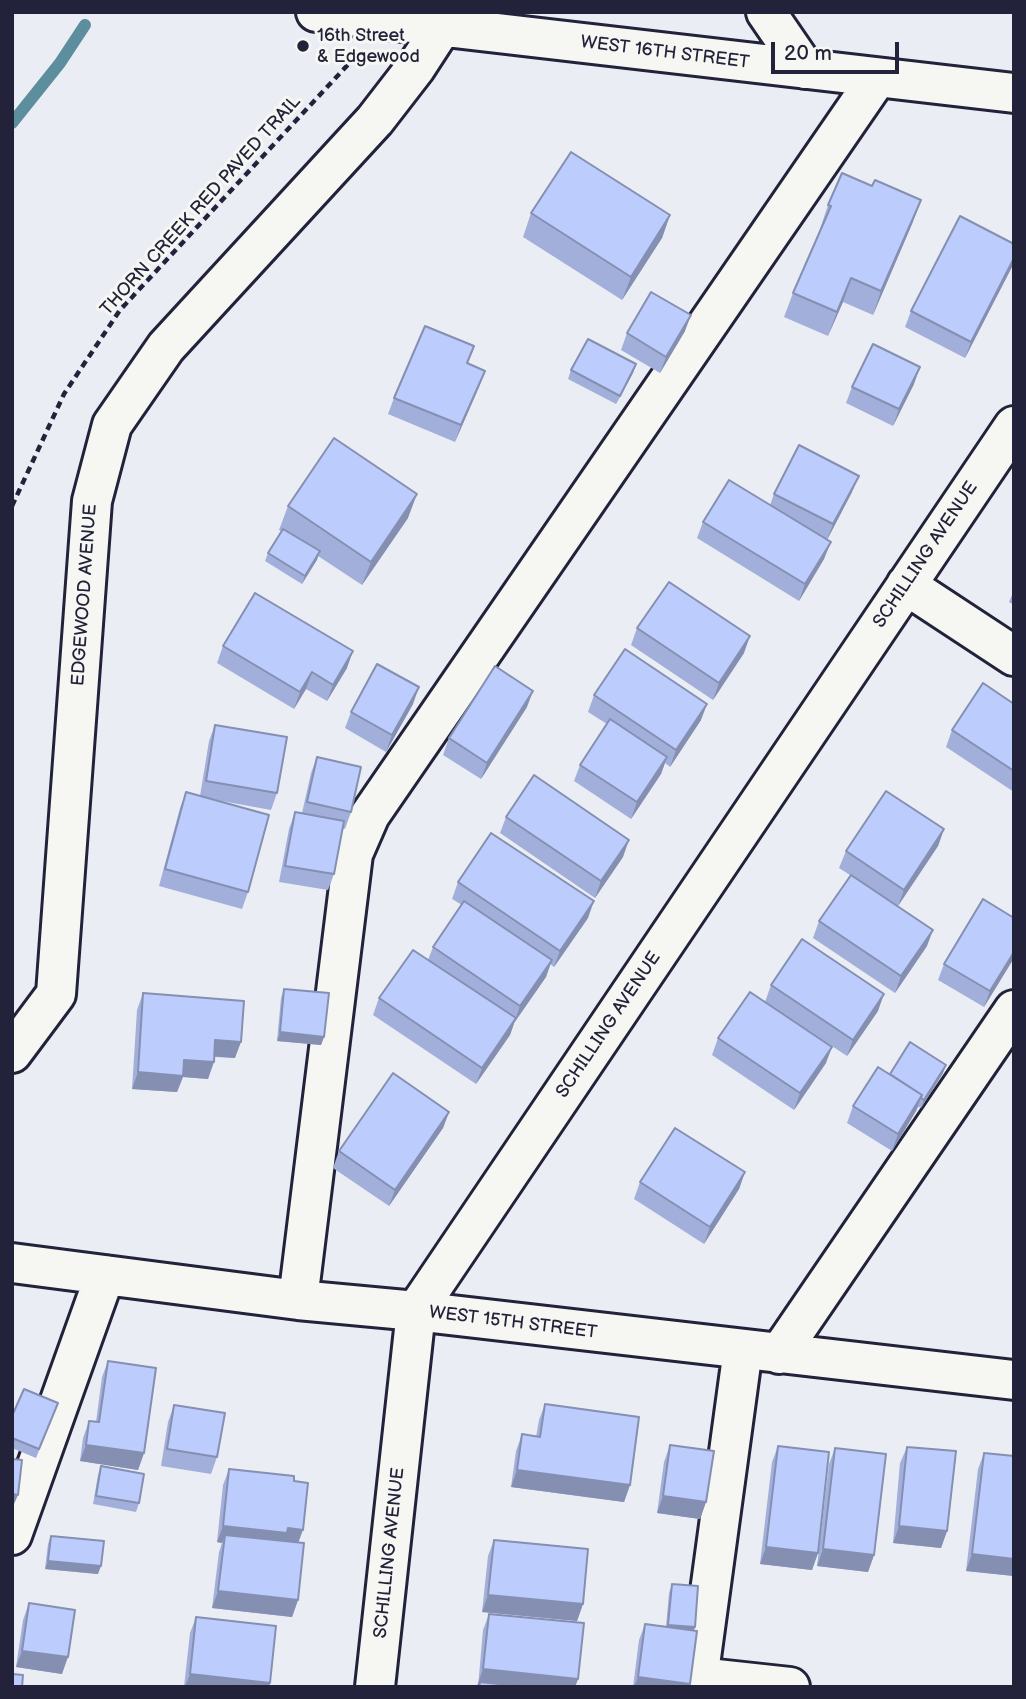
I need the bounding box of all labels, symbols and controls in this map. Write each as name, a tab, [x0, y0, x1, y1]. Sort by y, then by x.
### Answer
place label: 16th Street & Edgewood	[317, 25, 420, 68]
scale bar	[774, 28, 902, 72]
street label: WEST 16TH STREET	[579, 32, 751, 74]
marker: 16th Street & Edgewood	[295, 38, 311, 54]
text: 20 m	[784, 41, 832, 66]
street label: THORN CREEK RED PAVED TRAIL	[96, 92, 306, 320]
street label: SCHILLING AVENUE	[869, 478, 983, 632]
street label: EDGEWOOD AVENUE	[68, 503, 102, 687]
street label: SCHILLING AVENUE	[552, 948, 666, 1102]
street label: WEST 15TH STREET	[428, 1302, 598, 1344]
street label: SCHILLING AVENUE	[370, 1467, 410, 1639]

